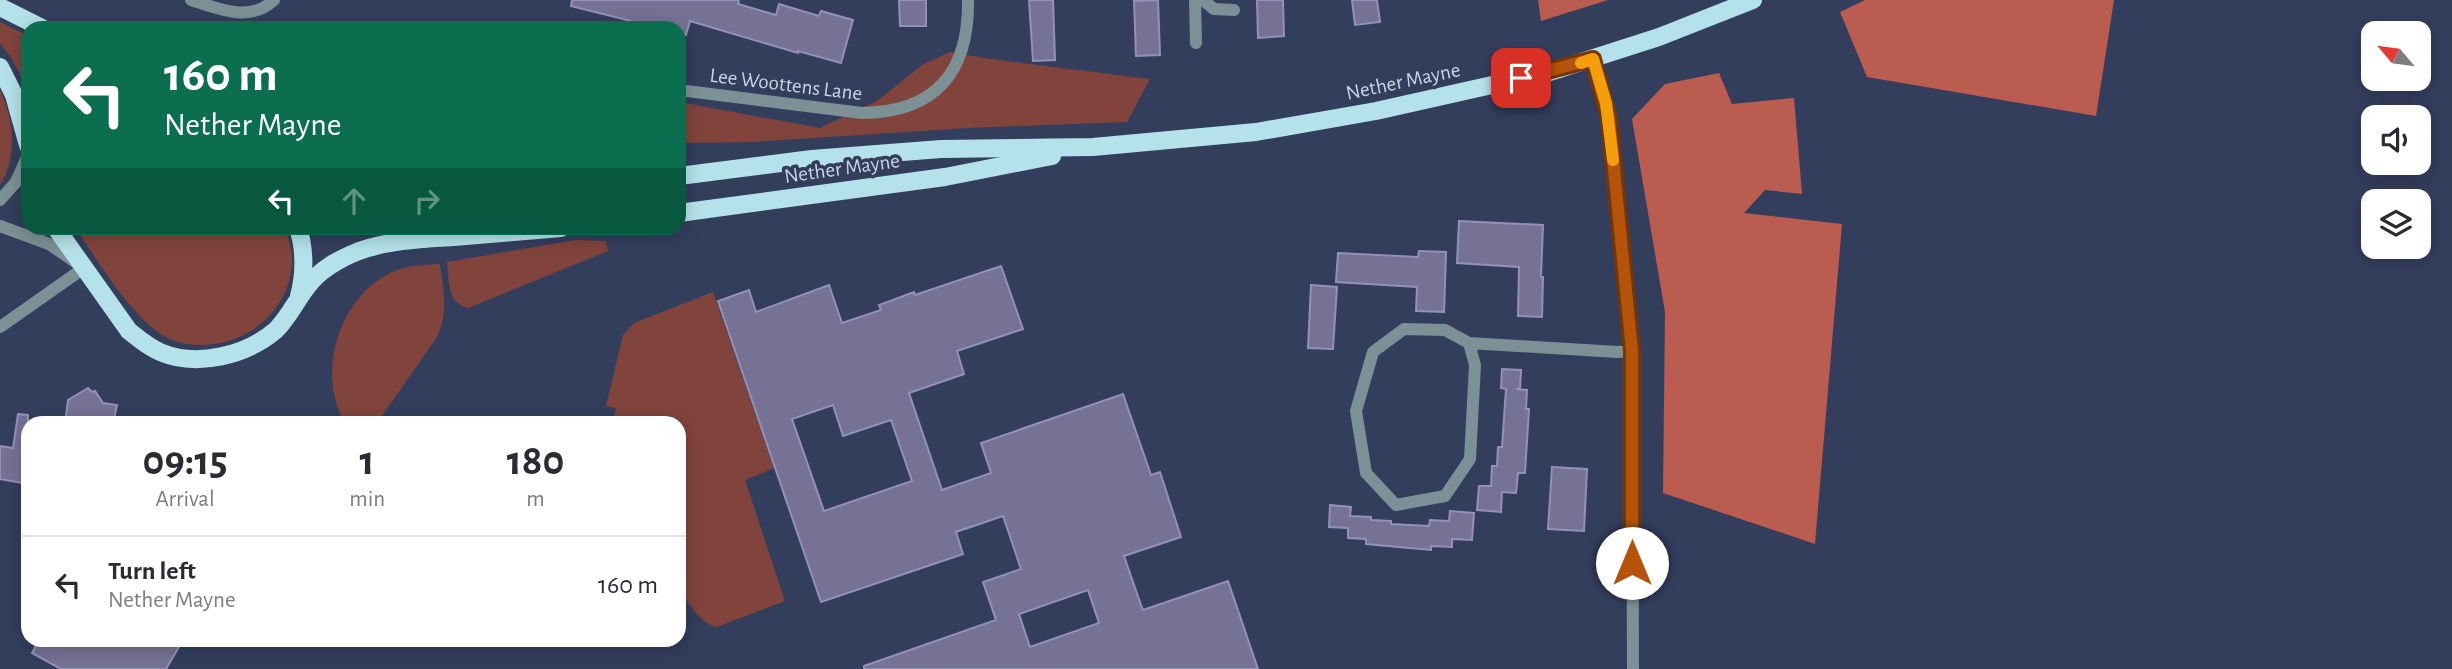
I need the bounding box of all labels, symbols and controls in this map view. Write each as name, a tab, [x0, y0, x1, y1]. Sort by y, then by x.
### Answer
north arrow	[2361, 21, 2431, 91]
map controls	[2361, 21, 2431, 259]
pin	[1491, 48, 1551, 108]
icon: left	[49, 49, 140, 140]
text: 160 m	[164, 51, 278, 100]
street label: Nether Mayne	[1344, 59, 1462, 104]
icon: arrive	[1502, 59, 1540, 97]
street label: Lee Woottens Lane	[709, 65, 863, 104]
button: sound	[2361, 105, 2431, 175]
text: Nether Mayne	[164, 109, 341, 141]
street label: Nether Mayne	[783, 150, 901, 187]
icon: left	[262, 182, 300, 220]
icon: ahead	[335, 182, 373, 220]
icon: right	[408, 182, 446, 220]
button: layers	[2361, 189, 2431, 259]
text: 09:15	[143, 440, 228, 482]
text: 1	[360, 440, 375, 482]
text: 180	[507, 440, 564, 482]
text: Arrival	[156, 488, 215, 511]
text: min	[349, 488, 385, 511]
text: m	[526, 488, 545, 511]
position arrow	[1595, 526, 1669, 600]
text: Turn left	[108, 558, 196, 584]
icon: left	[49, 566, 87, 604]
text: 160 m	[598, 572, 658, 598]
text: Nether Mayne	[108, 589, 236, 612]

